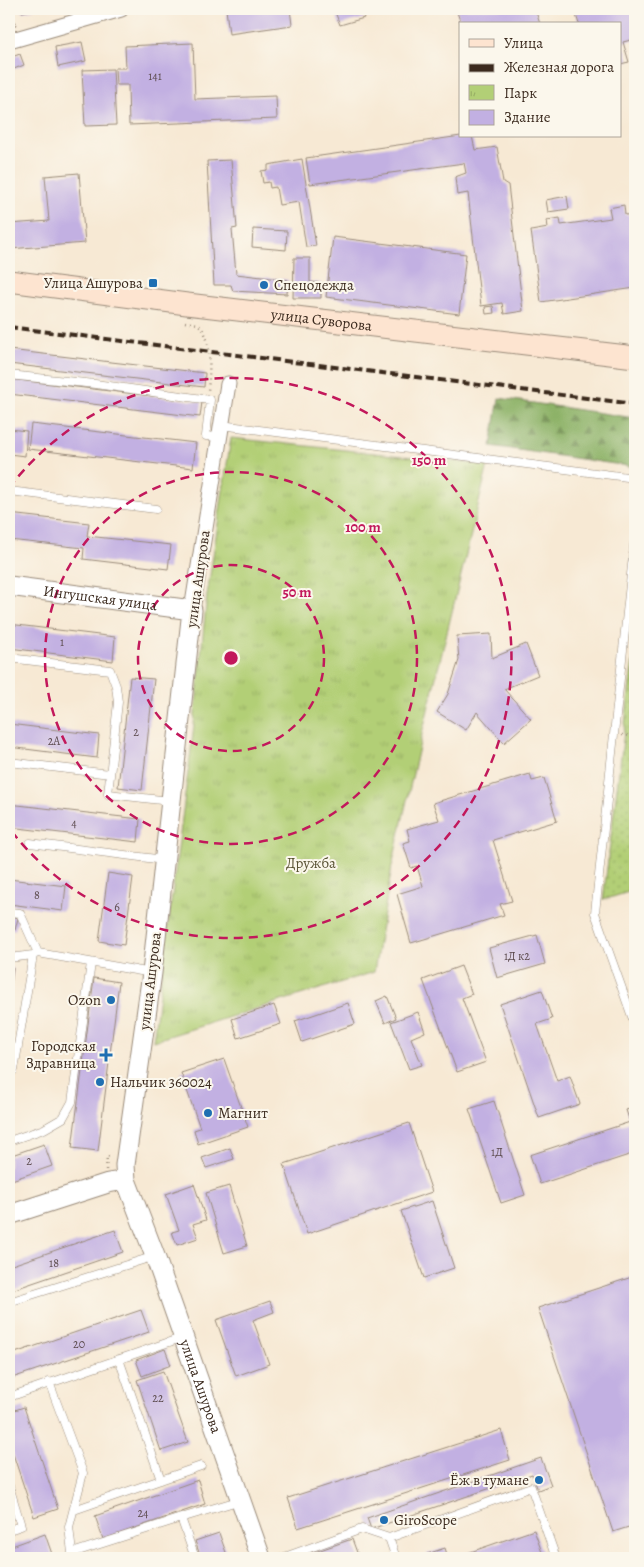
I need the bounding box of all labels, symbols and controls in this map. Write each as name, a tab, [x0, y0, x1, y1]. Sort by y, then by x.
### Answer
legend	[459, 22, 622, 138]
text: Улица	[504, 33, 543, 53]
text: Железная дорога	[504, 57, 614, 77]
house number: 141	[148, 68, 162, 84]
text: Парк	[504, 83, 537, 103]
text: Здание	[504, 107, 551, 127]
place label: Улица Ашурова	[44, 273, 143, 293]
place label: Спецодежда	[274, 275, 354, 295]
marker: Улица Ашурова	[147, 277, 159, 289]
marker: Спецодежда	[258, 279, 270, 291]
street label: улица Суворова	[269, 304, 373, 336]
text: 150 m	[412, 450, 447, 470]
text: 100 m	[345, 517, 381, 537]
street label: улица Ашурова	[181, 529, 215, 630]
street label: Ингушская улица	[42, 581, 158, 615]
text: 50 m	[282, 582, 312, 602]
house number: 1	[60, 634, 64, 650]
centre of rings	[222, 649, 240, 667]
house number: 2	[133, 724, 139, 740]
house number: 2А	[48, 733, 61, 749]
house number: 4	[71, 815, 77, 831]
park label: Дружба	[286, 853, 336, 873]
house number: 8	[34, 887, 40, 903]
house number: 6	[114, 899, 120, 915]
street label: улица Ашурова	[134, 931, 166, 1032]
house number: 1Д к2	[504, 948, 530, 964]
place label: Ozon	[68, 990, 101, 1010]
marker: Ozon	[105, 994, 117, 1006]
place label: Городская Здравница	[26, 1036, 96, 1073]
marker: Городская Здравница	[100, 1049, 112, 1061]
place label: Нальчик 360024	[110, 1072, 212, 1092]
marker: Нальчик 360024	[94, 1076, 106, 1088]
place label: Магнит	[218, 1103, 268, 1123]
marker: Магнит	[202, 1107, 214, 1119]
house number: 1Д	[491, 1144, 503, 1160]
house number: 2	[26, 1153, 32, 1169]
house number: 18	[49, 1255, 59, 1271]
house number: 20	[73, 1336, 85, 1352]
street label: улица Ашурова	[175, 1336, 226, 1436]
house number: 22	[152, 1390, 164, 1406]
place label: Ёж в тумане	[450, 1470, 529, 1490]
marker: Ёж в тумане	[533, 1474, 545, 1486]
house number: 24	[137, 1505, 149, 1521]
place label: GiroScope	[394, 1510, 457, 1530]
marker: GiroScope	[378, 1514, 390, 1526]

